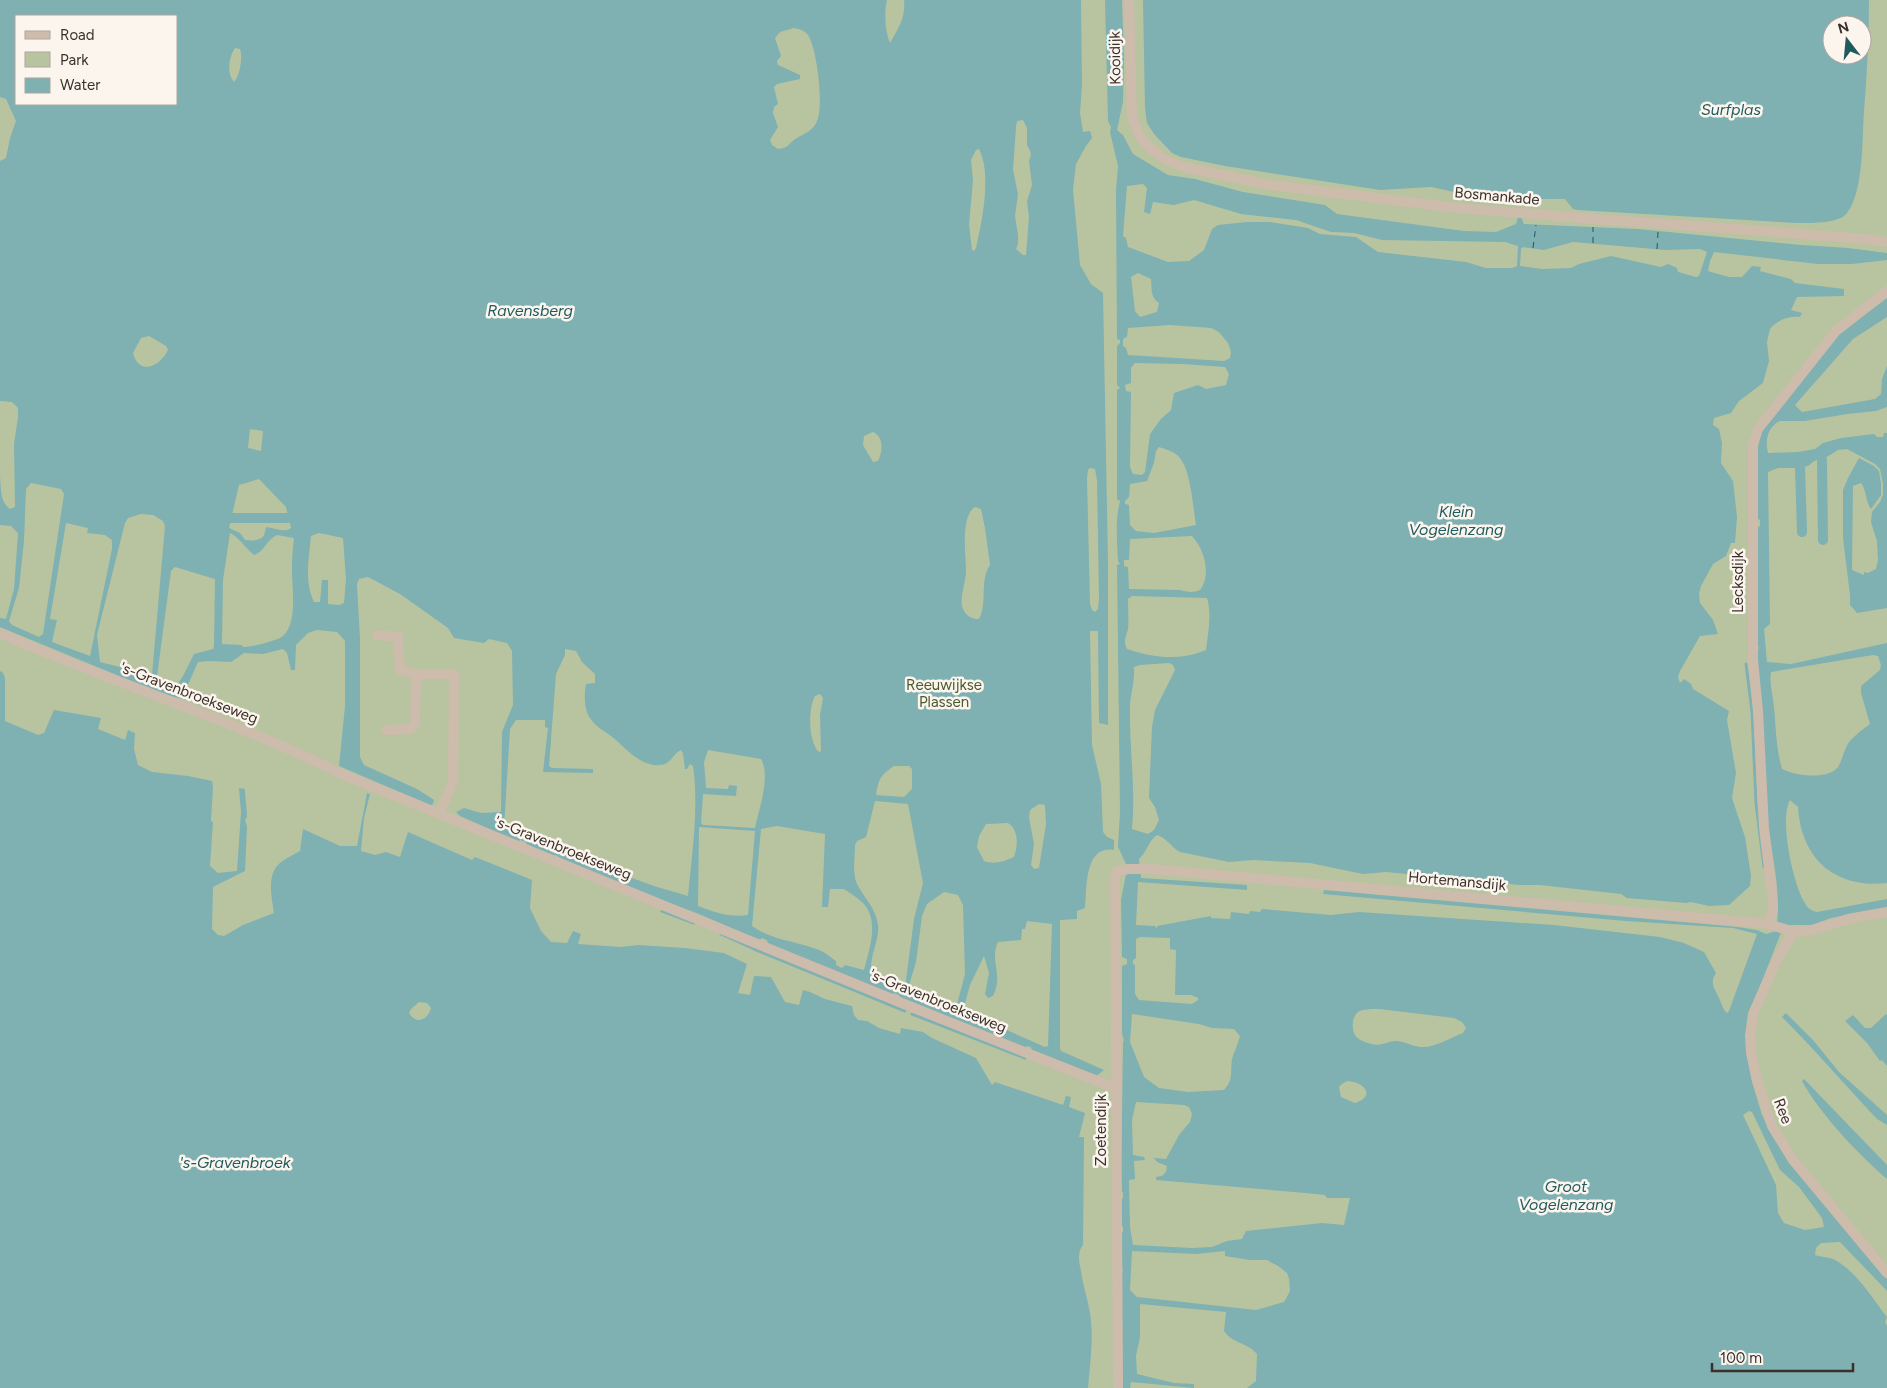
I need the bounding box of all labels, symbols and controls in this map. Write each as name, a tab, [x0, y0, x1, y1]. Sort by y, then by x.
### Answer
legend	[15, 15, 178, 105]
north arrow	[1822, 15, 1872, 65]
text: N	[1836, 18, 1851, 38]
text: Road	[60, 26, 95, 44]
street label: Kooidijk	[1106, 30, 1124, 85]
text: Park	[60, 51, 89, 69]
text: Water	[60, 76, 100, 94]
water label: Surfplas	[1701, 100, 1761, 119]
street label: Bosmankade	[1454, 183, 1540, 209]
water label: Ravensberg	[487, 301, 573, 320]
water label: Klein Vogelenzang	[1409, 502, 1503, 539]
street label: Lecksdijk	[1729, 550, 1747, 613]
street label: 's-Gravenbroekseweg	[118, 658, 260, 728]
park label: Reeuwijkse Plassen	[906, 676, 982, 711]
street label: 's-Gravenbroekseweg	[492, 812, 634, 884]
street label: Hortemansdijk	[1407, 868, 1507, 894]
street label: 's-Gravenbroekseweg	[867, 965, 1009, 1037]
street label: Zoetendijk	[1092, 1093, 1110, 1166]
street label: Ree	[1770, 1096, 1796, 1126]
water label: 's-Gravenbroek	[180, 1153, 292, 1172]
water label: Groot Vogelenzang	[1519, 1177, 1613, 1214]
scale bar	[1712, 1340, 1853, 1372]
text: 100 m	[1720, 1349, 1762, 1367]

